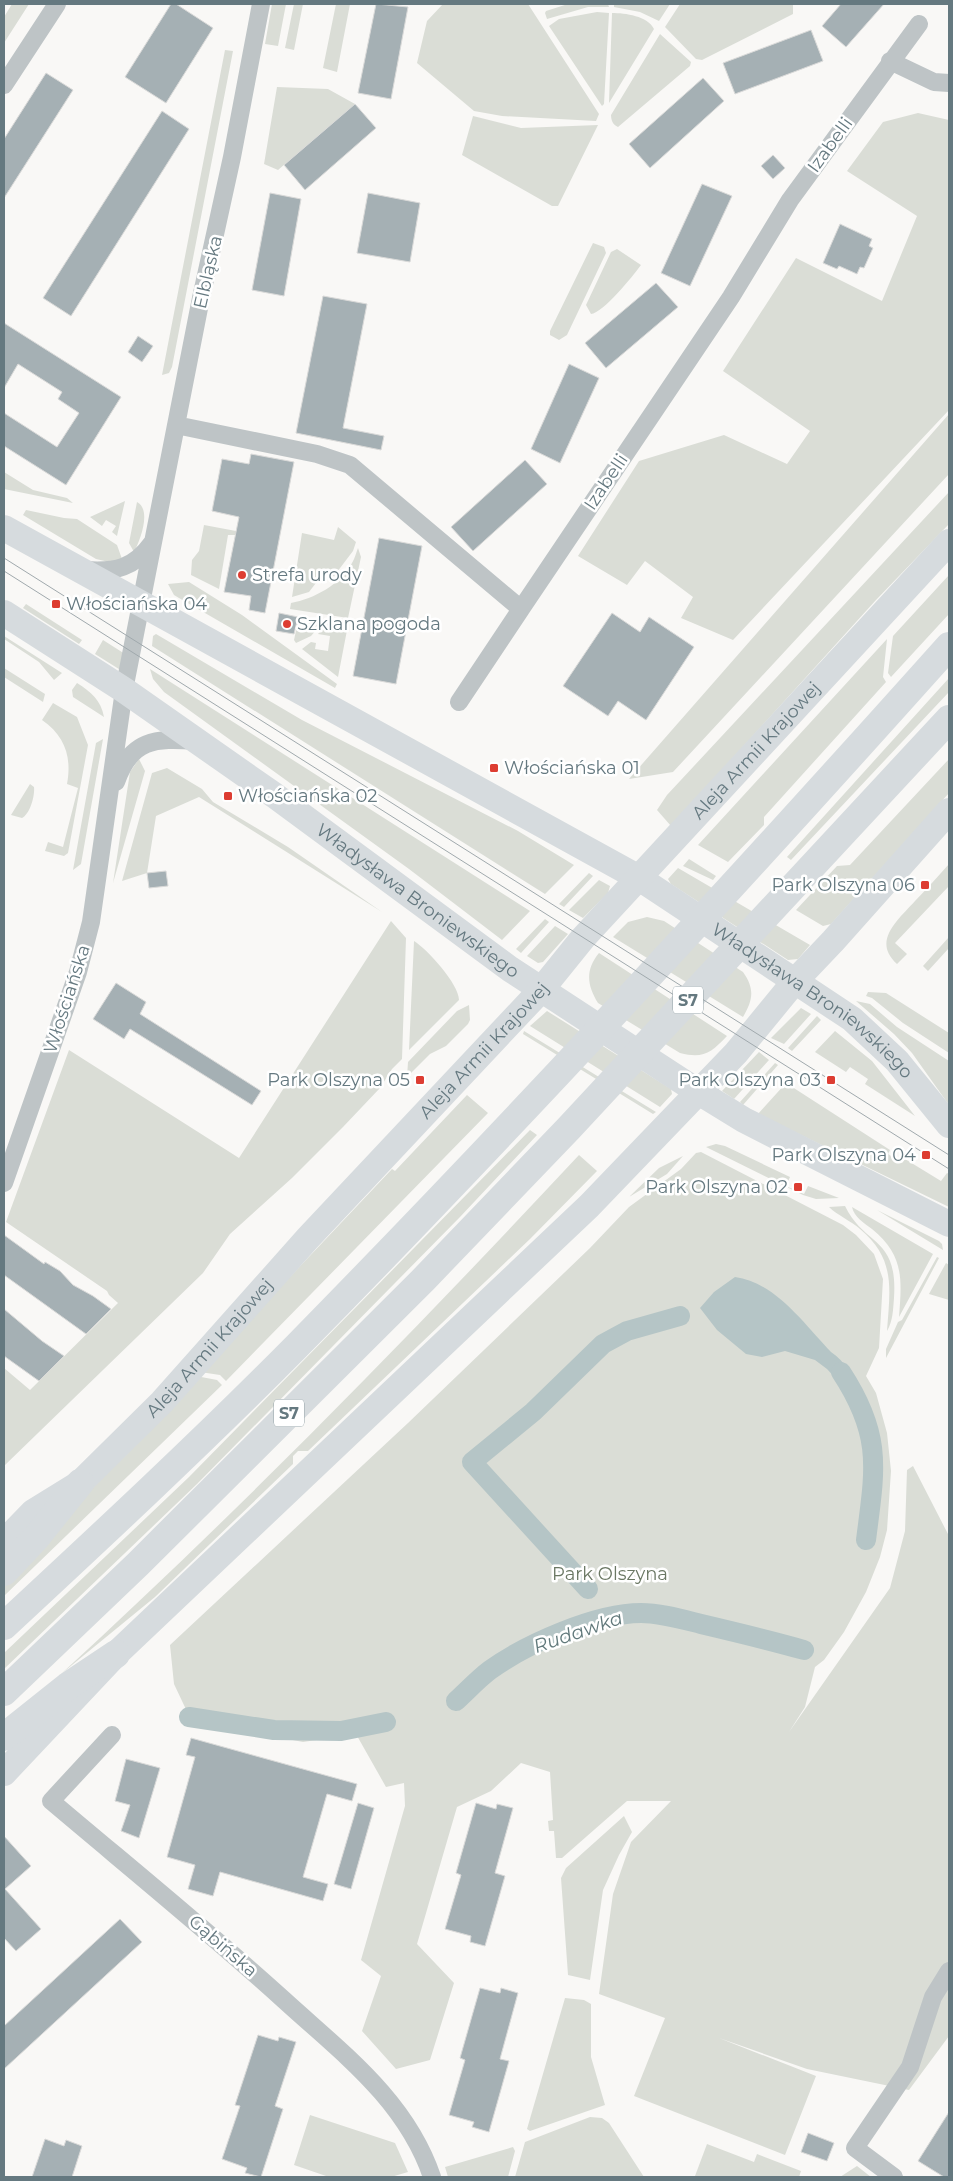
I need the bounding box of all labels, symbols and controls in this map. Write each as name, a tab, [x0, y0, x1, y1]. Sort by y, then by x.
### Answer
street label: Izabelli	[803, 113, 857, 177]
street label: Elbląska	[189, 233, 227, 311]
street label: Izabelli	[579, 450, 633, 514]
place label: Strefa urody	[252, 564, 362, 586]
marker: Strefa urody	[236, 569, 248, 581]
place label: Włościańska 04	[66, 593, 207, 615]
marker: Włościańska 04	[50, 598, 62, 610]
place label: Szklana pogoda	[297, 613, 441, 635]
marker: Szklana pogoda	[281, 618, 293, 630]
street label: Aleja Armii Krajowej	[687, 677, 825, 824]
place label: Włościańska 01	[504, 757, 640, 779]
marker: Włościańska 01	[488, 762, 500, 774]
place label: Włościańska 02	[238, 785, 378, 807]
marker: Włościańska 02	[222, 790, 234, 802]
street label: Władysława Broniewskiego	[312, 819, 523, 983]
place label: Park Olszyna 06	[771, 874, 915, 896]
marker: Park Olszyna 06	[919, 879, 931, 891]
street label: Władysława Broniewskiego	[708, 918, 918, 1083]
street label: Włościańska	[39, 942, 95, 1056]
street label: Aleja Armii Krajowej	[415, 978, 554, 1123]
road number: S7	[673, 986, 703, 1014]
place label: Park Olszyna 05	[267, 1069, 410, 1091]
place label: Park Olszyna 03	[678, 1069, 821, 1091]
marker: Park Olszyna 05	[414, 1074, 426, 1086]
marker: Park Olszyna 03	[825, 1074, 837, 1086]
place label: Park Olszyna 04	[771, 1144, 916, 1166]
marker: Park Olszyna 04	[920, 1149, 932, 1161]
place label: Park Olszyna 02	[645, 1176, 788, 1198]
marker: Park Olszyna 02	[792, 1181, 804, 1193]
street label: Aleja Armii Krajowej	[142, 1274, 278, 1422]
road number: S7	[274, 1400, 304, 1426]
park label: Park Olszyna	[552, 1563, 668, 1585]
water label: Rudawka	[530, 1606, 626, 1658]
street label: Gąbińska	[184, 1910, 262, 1982]

